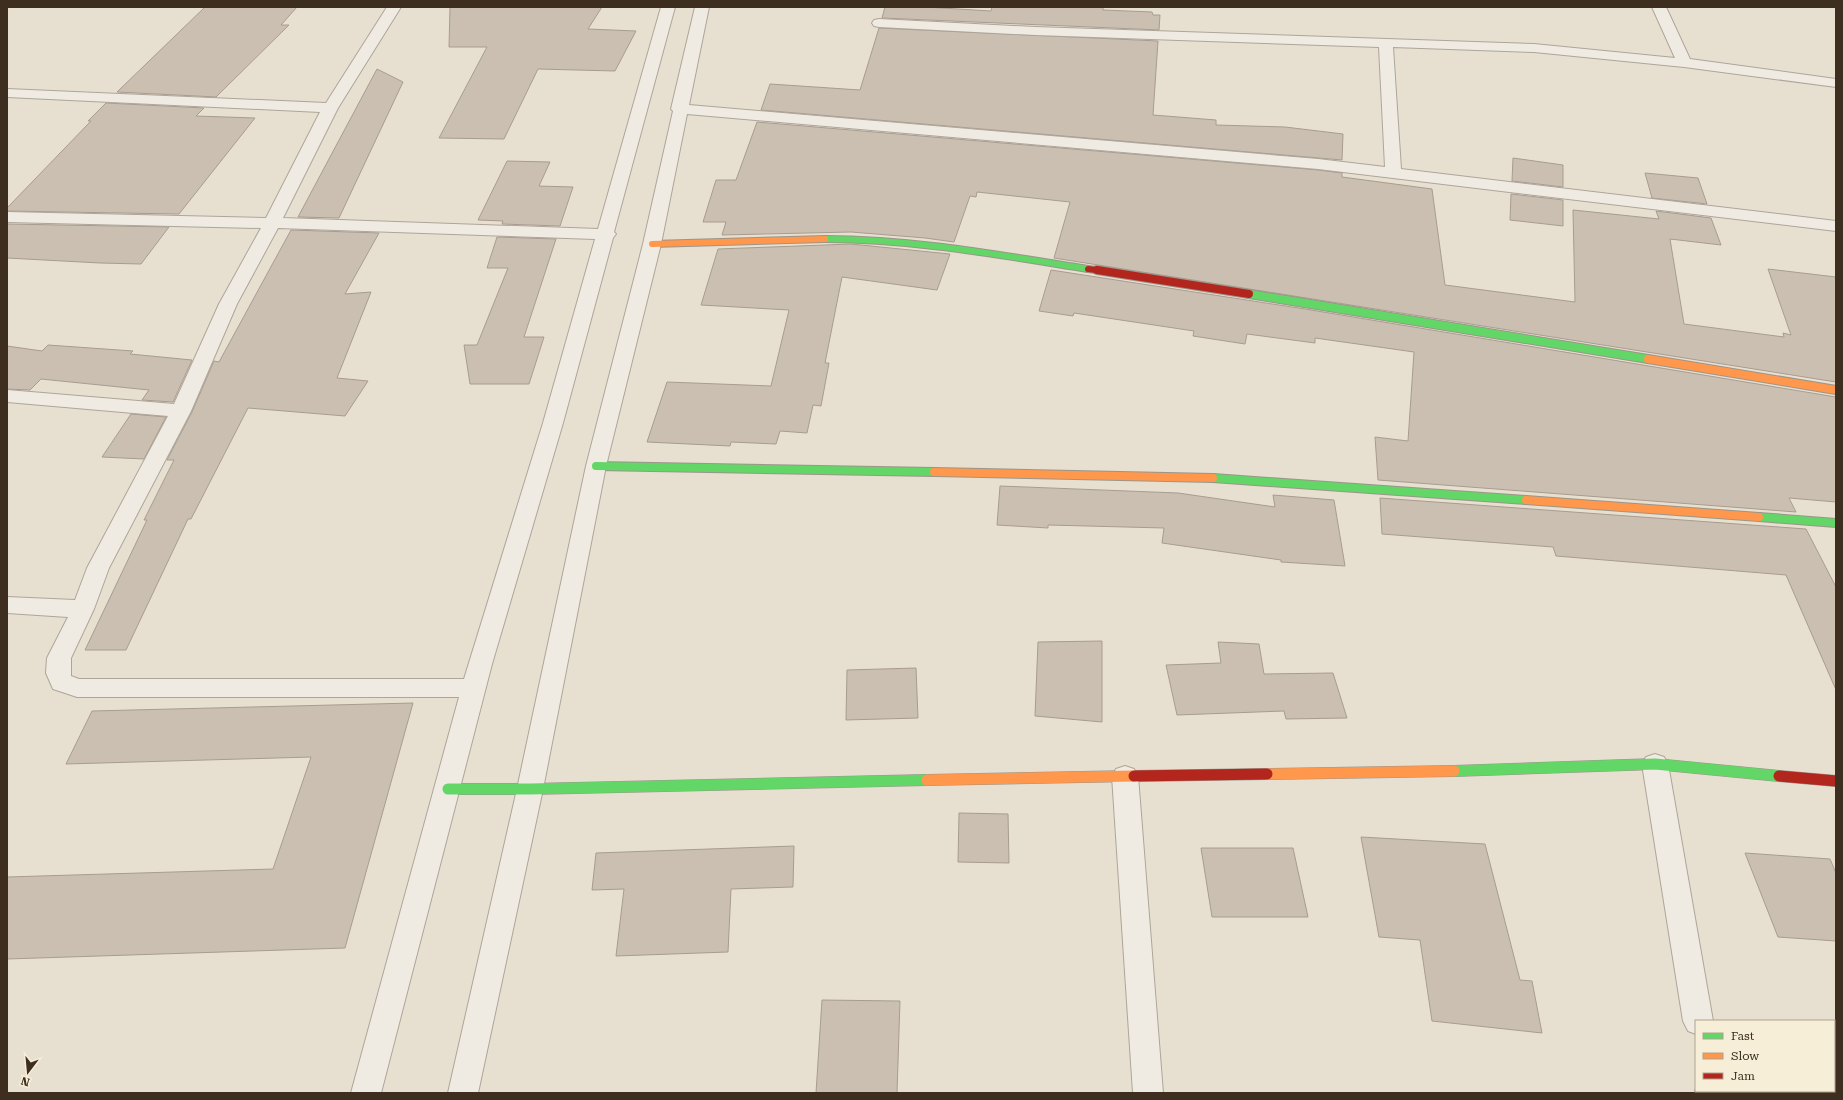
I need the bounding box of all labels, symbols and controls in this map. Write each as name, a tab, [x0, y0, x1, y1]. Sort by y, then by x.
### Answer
legend	[1695, 1020, 1835, 1092]
text: Fast	[1731, 1029, 1755, 1043]
text: Slow	[1731, 1049, 1759, 1063]
north arrow	[8, 1052, 48, 1092]
text: Jam	[1731, 1069, 1755, 1083]
text: N	[19, 1074, 31, 1089]

